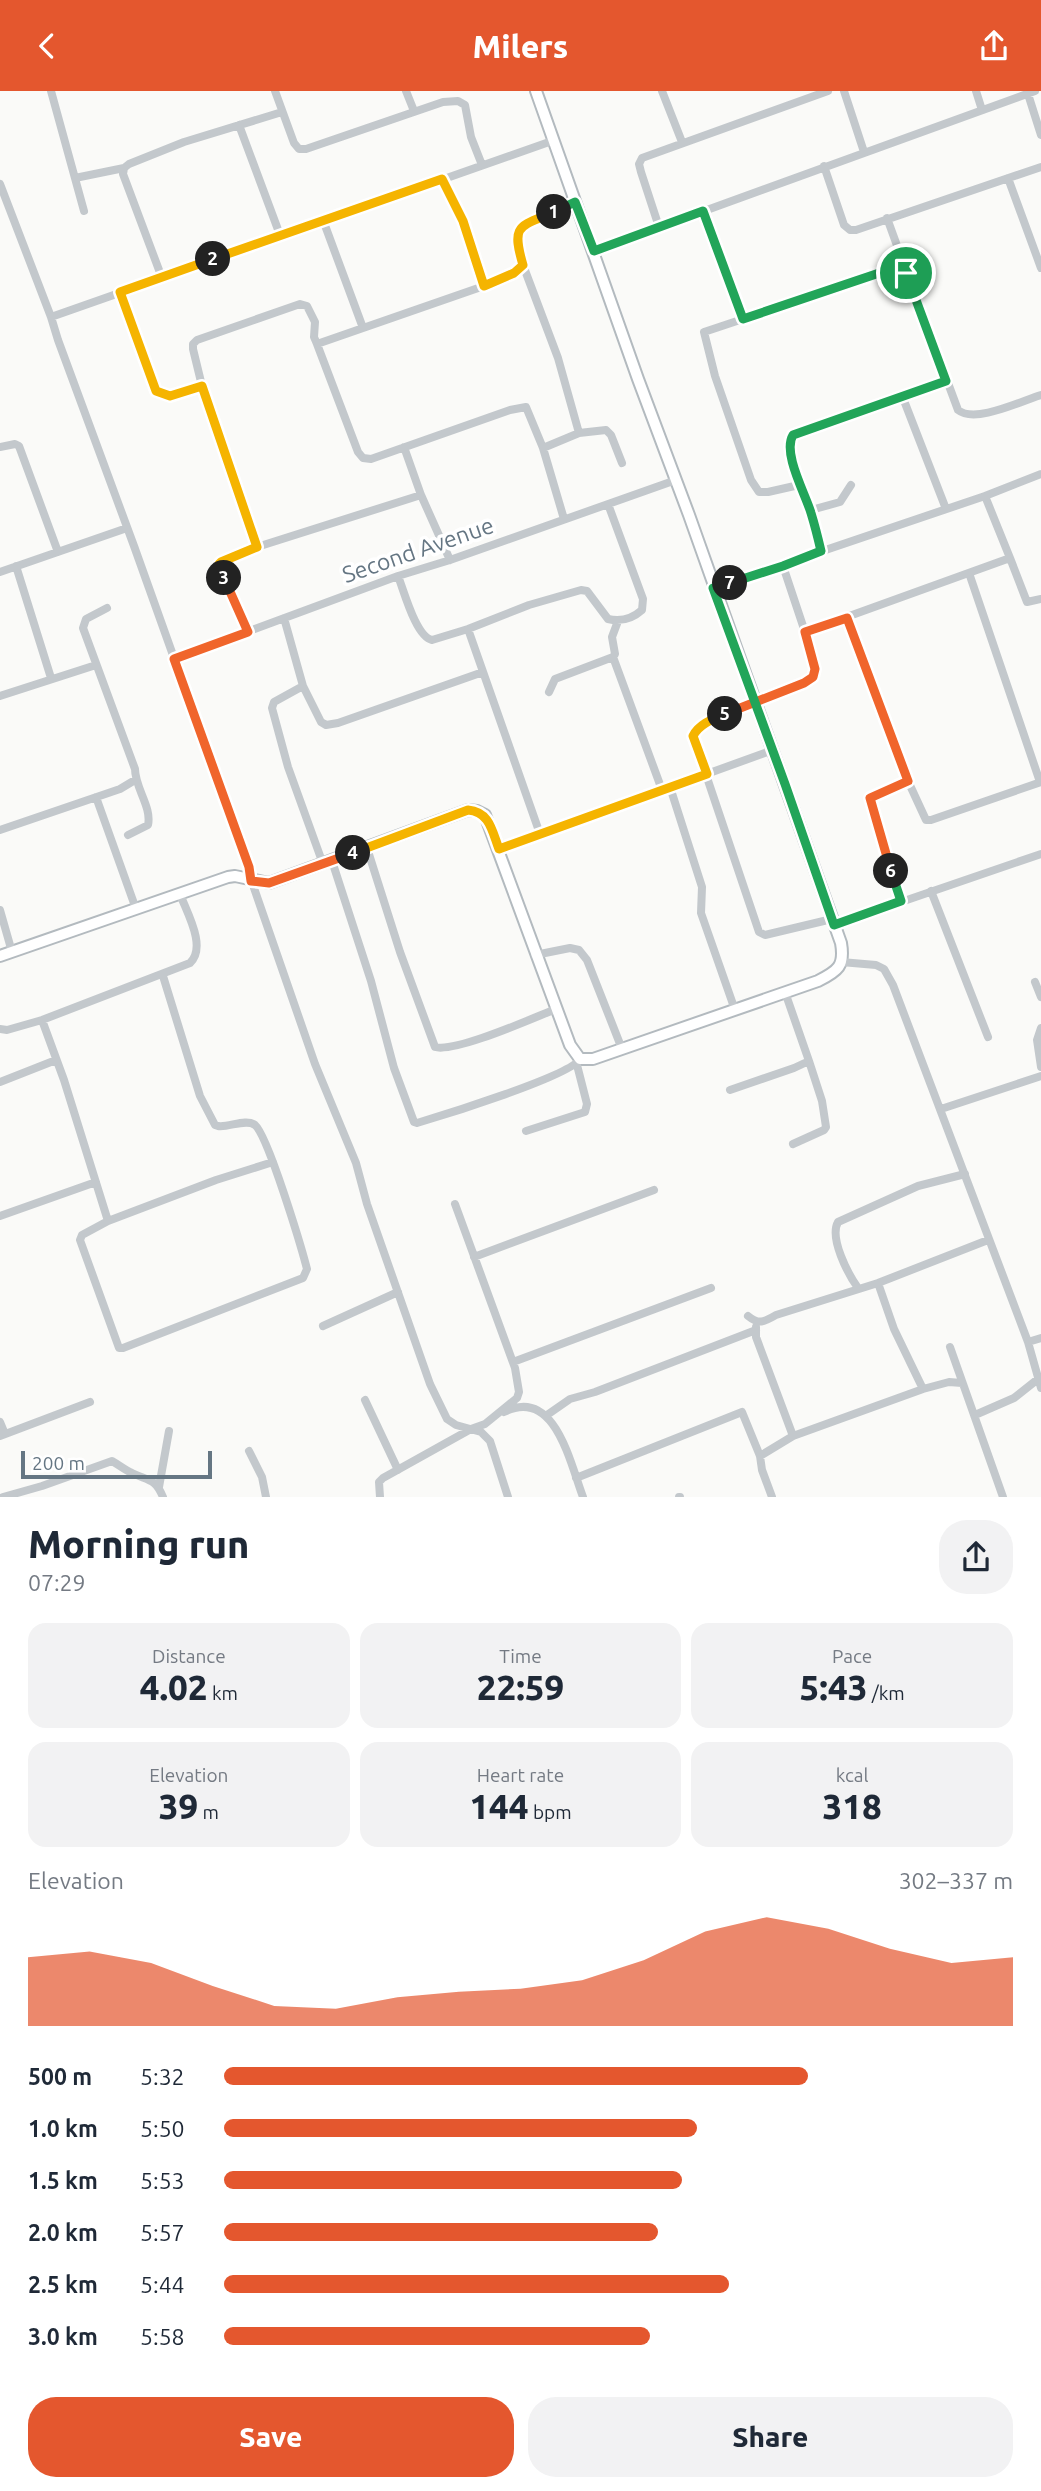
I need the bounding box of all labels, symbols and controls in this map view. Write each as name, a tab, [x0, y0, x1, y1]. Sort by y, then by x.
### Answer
icon: back	[28, 27, 66, 65]
icon: share	[975, 27, 1013, 65]
text: Milers	[473, 28, 568, 64]
pin: 1	[536, 195, 572, 229]
text: 1	[548, 200, 559, 222]
pin: 2	[196, 241, 230, 277]
pin	[876, 243, 936, 303]
text: 2	[207, 247, 218, 269]
icon: arrive	[887, 254, 925, 292]
street label: Second Avenue	[339, 512, 497, 587]
pin: 3	[206, 561, 242, 595]
text: 3	[218, 566, 229, 588]
pin: 7	[712, 566, 748, 601]
text: 7	[724, 571, 735, 593]
pin: 5	[708, 697, 742, 731]
text: 5	[719, 702, 730, 724]
pin: 4	[336, 835, 370, 871]
text: 4	[347, 841, 358, 863]
pin: 6	[874, 853, 908, 889]
text: 6	[885, 859, 896, 881]
scale bar	[21, 1448, 212, 1480]
text: 200 m	[32, 1452, 85, 1474]
button: share	[939, 1520, 1013, 1594]
text: Morning run	[28, 1523, 249, 1565]
text: 07:29	[28, 1570, 86, 1595]
text: Distance	[152, 1645, 226, 1667]
text: Time	[499, 1645, 542, 1667]
text: Pace	[832, 1645, 872, 1667]
text: 4.02	[140, 1667, 208, 1707]
text: 22:59	[477, 1667, 564, 1707]
text: 5:43	[800, 1667, 867, 1707]
text: km	[208, 1682, 238, 1704]
text: /km	[867, 1682, 905, 1704]
text: Elevation	[149, 1764, 228, 1786]
text: Heart rate	[477, 1764, 564, 1786]
text: kcal	[836, 1764, 869, 1786]
text: 39	[159, 1786, 198, 1826]
text: 144	[469, 1786, 529, 1826]
text: 318	[823, 1786, 882, 1826]
text: m	[198, 1801, 219, 1823]
text: bpm	[529, 1801, 572, 1823]
text: Elevation	[28, 1868, 124, 1893]
text: 302–337 m	[899, 1868, 1013, 1893]
text: 500 m	[28, 2064, 92, 2089]
text: 5:32	[140, 2064, 185, 2089]
text: 1.0 km	[28, 2116, 98, 2141]
text: 5:50	[140, 2116, 185, 2141]
text: 1.5 km	[28, 2168, 98, 2193]
text: 5:53	[140, 2168, 185, 2193]
text: 2.0 km	[28, 2220, 98, 2245]
text: 5:57	[140, 2220, 185, 2245]
text: 2.5 km	[28, 2272, 98, 2297]
text: 5:44	[140, 2272, 185, 2297]
text: 3.0 km	[28, 2324, 98, 2349]
text: 5:58	[140, 2324, 185, 2349]
button: Save	[28, 2397, 514, 2477]
button: Share	[528, 2397, 1013, 2477]

